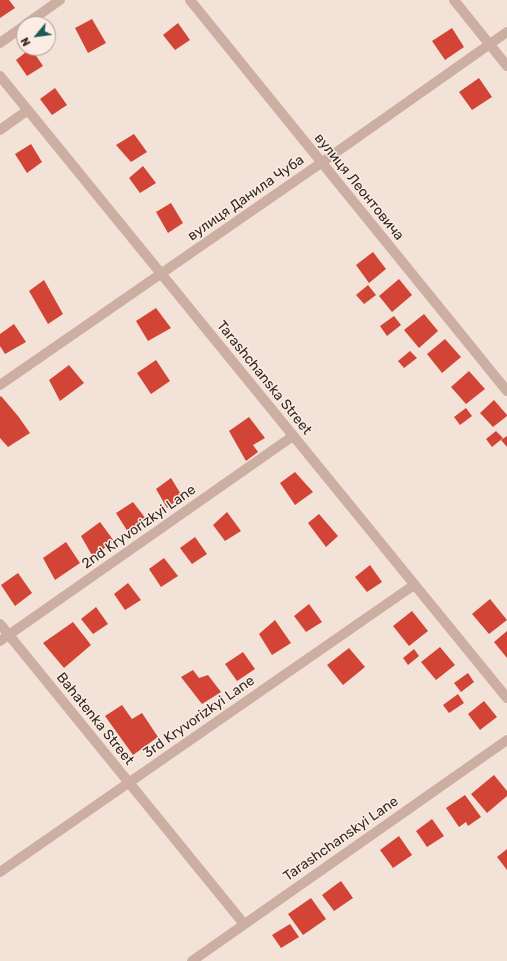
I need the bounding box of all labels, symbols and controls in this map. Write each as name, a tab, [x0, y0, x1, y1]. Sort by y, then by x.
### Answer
north arrow	[16, 16, 56, 56]
text: N	[18, 35, 34, 48]
street label: вулиця Леонтовича	[311, 130, 407, 244]
street label: вулиця Данила Чуба	[185, 152, 307, 244]
street label: Tarashchanska Street	[213, 318, 315, 438]
street label: 2nd Kryvorizkyi Lane	[79, 481, 199, 573]
street label: Bahatenka Street	[53, 670, 137, 768]
street label: 3rd Kryvorizkyi Lane	[140, 672, 258, 762]
street label: Tarashchanskyi Lane	[280, 793, 402, 885]

